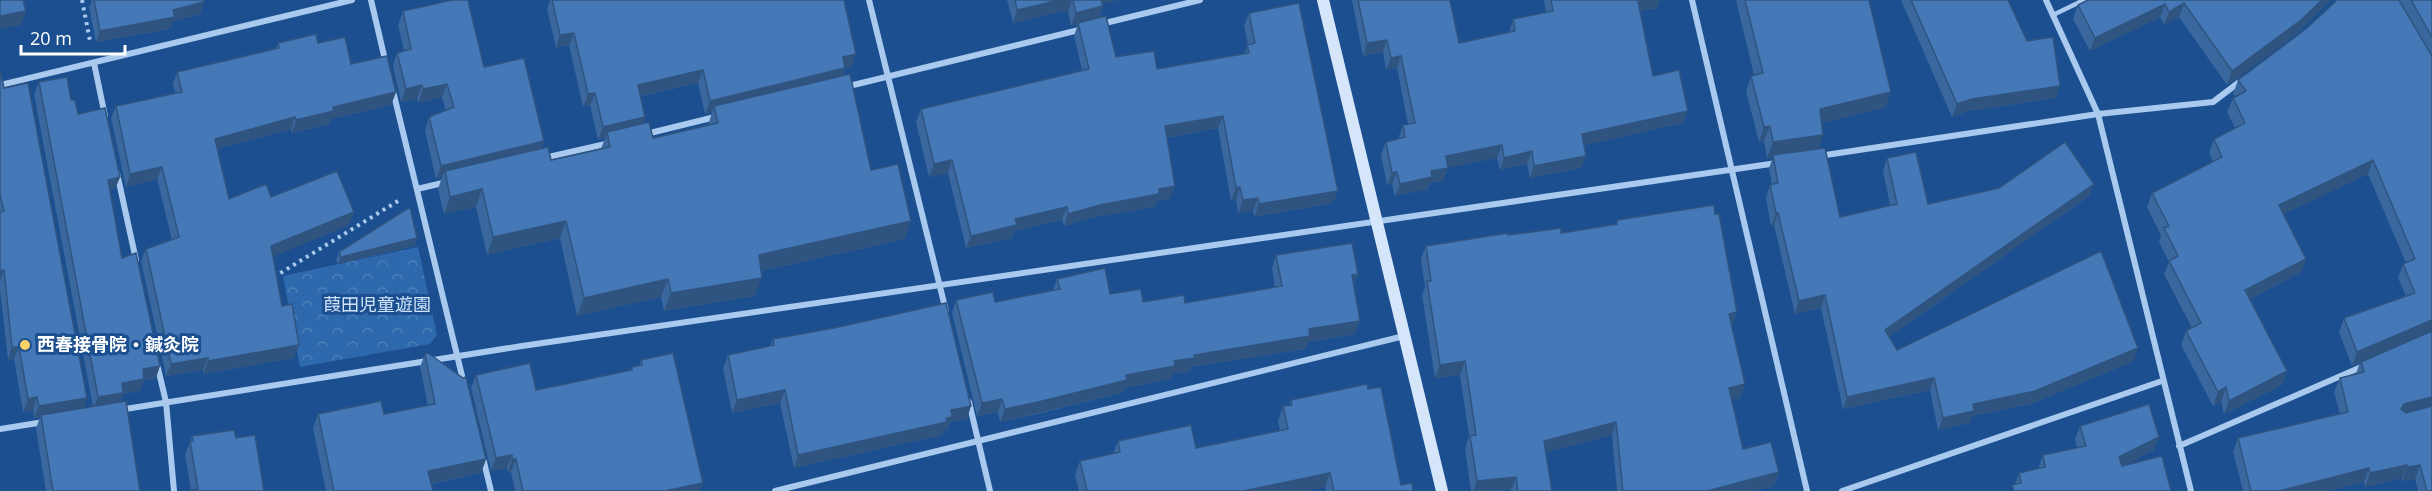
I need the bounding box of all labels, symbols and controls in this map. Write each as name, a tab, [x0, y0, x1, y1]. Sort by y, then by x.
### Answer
scale bar	[21, 18, 124, 56]
text: 20 m	[30, 26, 72, 50]
park label: 葭田児童遊園	[323, 292, 431, 316]
place label: 西春接骨院・鍼灸院	[37, 332, 199, 356]
marker: 西春接骨院・鍼灸院	[18, 338, 32, 352]

